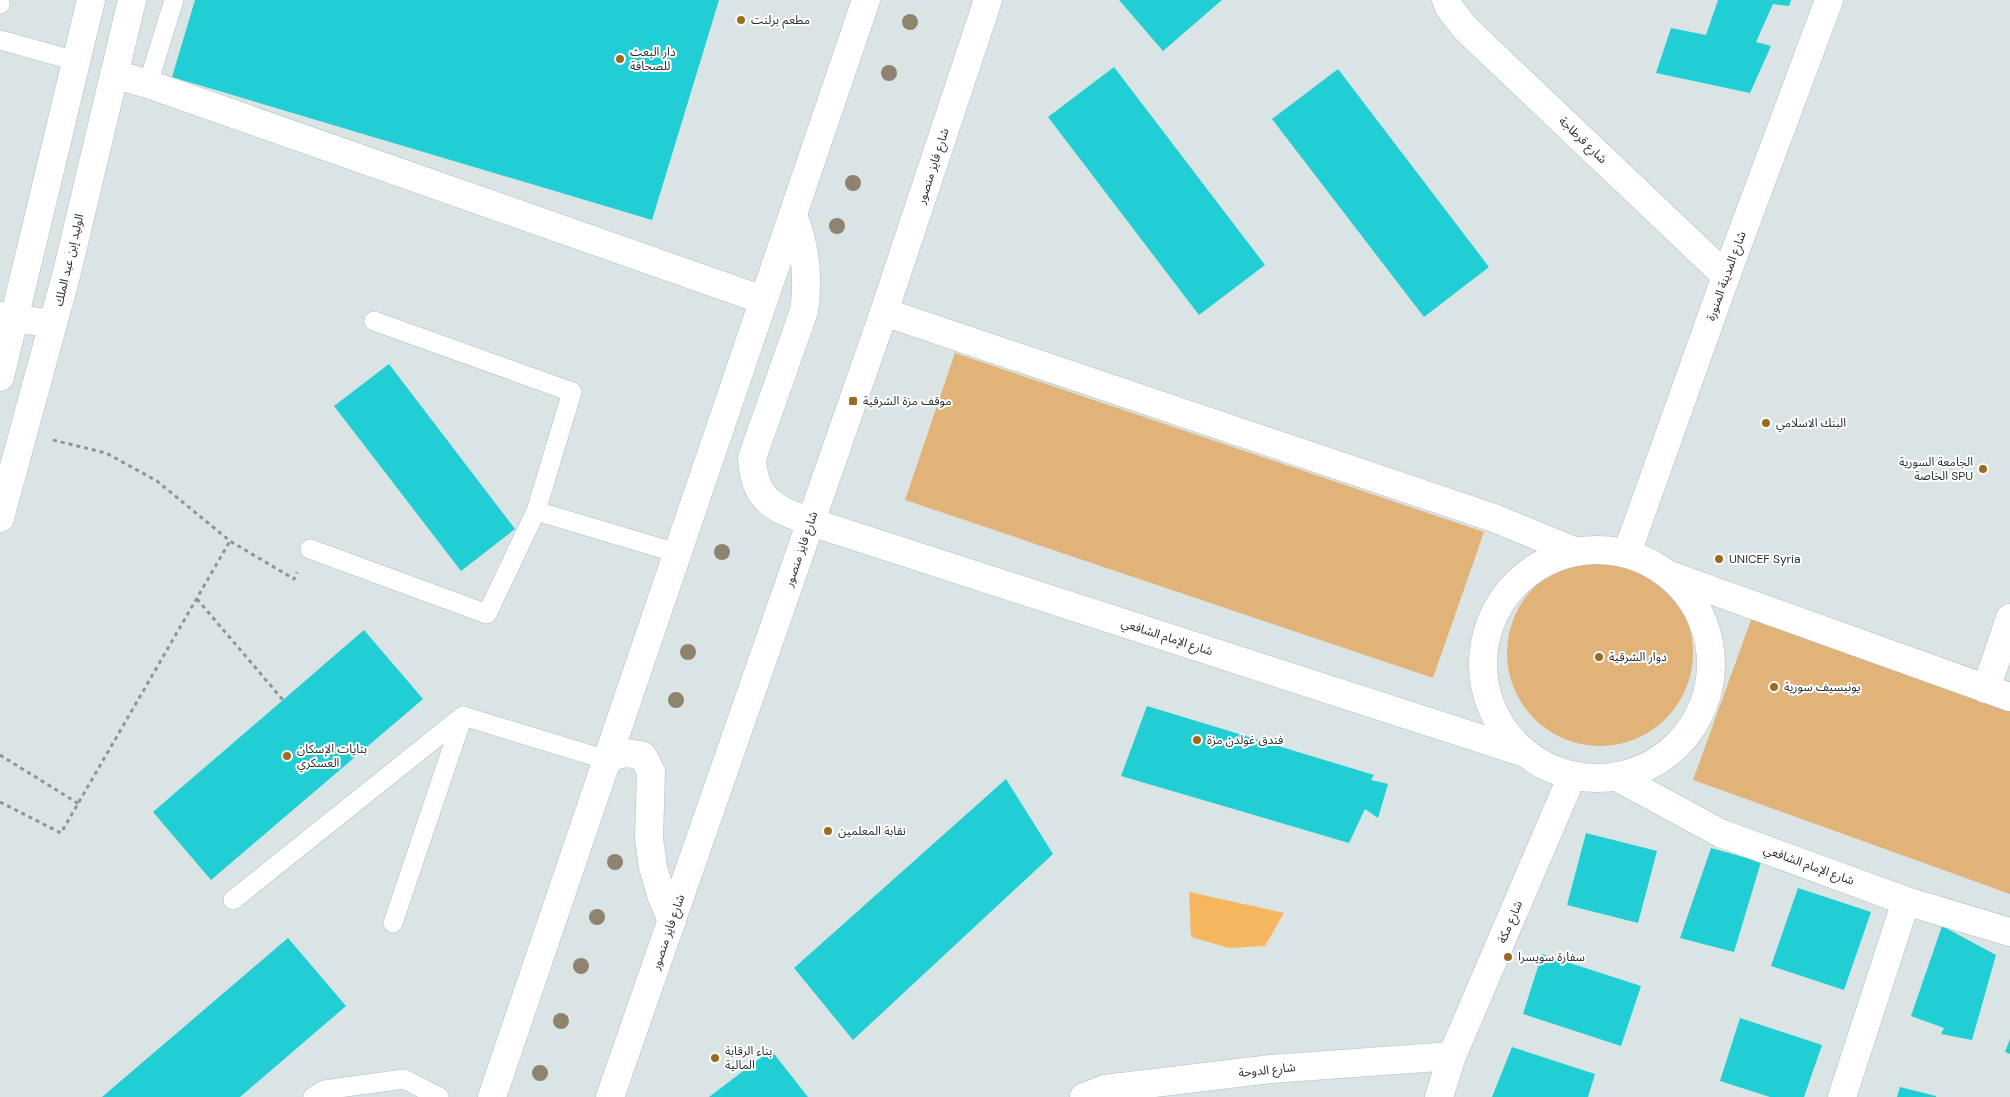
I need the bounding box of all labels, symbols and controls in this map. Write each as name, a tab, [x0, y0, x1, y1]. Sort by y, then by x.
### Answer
place label: مطعم برلنت	[751, 12, 810, 29]
marker: مطعم برلنت	[735, 14, 747, 26]
place label: دار البعث للصحافة	[630, 44, 676, 74]
marker: دار البعث للصحافة	[614, 53, 626, 65]
street label: شارع قرطاجة	[1555, 113, 1610, 168]
street label: شارع فايز منصور	[913, 126, 954, 207]
street label: الوليد إبن عبد الملك	[51, 212, 87, 308]
street label: شارع المدينة المنورة	[1702, 229, 1751, 323]
place label: موقف مزة الشرقية	[863, 393, 952, 409]
marker: موقف مزة الشرقية	[847, 395, 859, 407]
place label: البنك الاسلامي	[1776, 415, 1846, 433]
marker: البنك الاسلامي	[1760, 417, 1772, 429]
place label: الجامعة السورية الخاصة SPU	[1899, 454, 1973, 484]
marker: الجامعة السورية الخاصة SPU	[1977, 463, 1989, 475]
street label: شارع فايز منصور	[780, 509, 822, 590]
place label: UNICEF Syria	[1729, 551, 1800, 567]
marker: UNICEF Syria	[1713, 553, 1725, 565]
street label: شارع الإمام الشافعي	[1119, 615, 1215, 661]
place label: دوار الشرقية	[1609, 649, 1667, 665]
marker: دوار الشرقية	[1593, 651, 1605, 663]
place label: يونيسيف سورية	[1784, 679, 1861, 695]
marker: يونيسيف سورية	[1768, 681, 1780, 693]
place label: فندق غولدن مزة	[1207, 732, 1283, 748]
marker: فندق غولدن مزة	[1191, 734, 1203, 746]
place label: بنايات الإسكان العسكري	[297, 741, 367, 773]
marker: بنايات الإسكان العسكري	[281, 750, 293, 762]
place label: نقابة المعلمين	[838, 823, 906, 839]
marker: نقابة المعلمين	[822, 825, 834, 837]
street label: شارع الإمام الشافعي	[1761, 841, 1857, 890]
street label: شارع فايز منصور	[647, 892, 689, 973]
street label: شارع مكة	[1494, 898, 1527, 946]
place label: سفارة سويسرا	[1518, 949, 1585, 965]
marker: سفارة سويسرا	[1502, 951, 1514, 963]
place label: بناء الرقابة المالية	[725, 1043, 772, 1073]
marker: بناء الرقابة المالية	[709, 1052, 721, 1064]
street label: شارع الدوحة	[1238, 1059, 1296, 1082]

